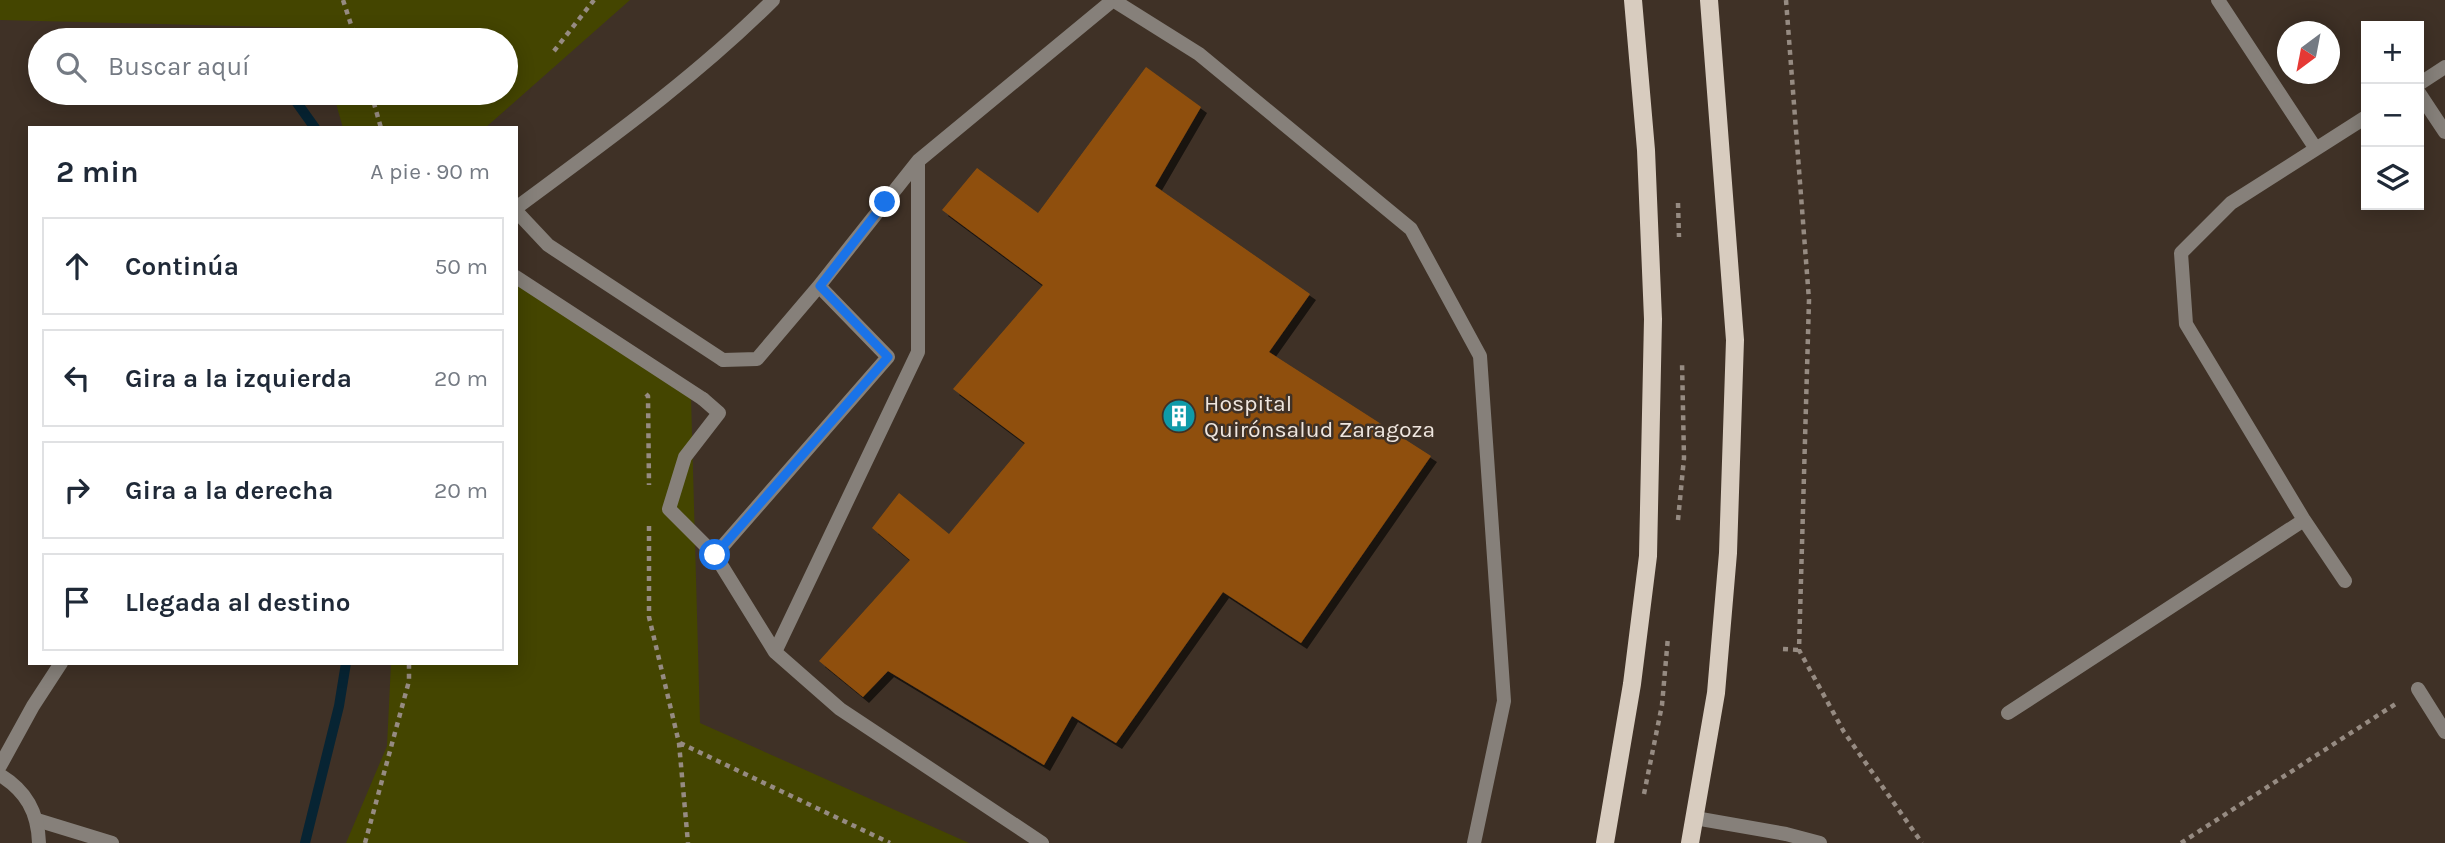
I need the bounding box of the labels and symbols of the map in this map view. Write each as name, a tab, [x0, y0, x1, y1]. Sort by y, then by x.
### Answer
north arrow	[2277, 21, 2340, 84]
route end	[869, 186, 900, 217]
place label: Hospital Quirónsalud Zaragoza	[1204, 390, 1435, 443]
building icon: Hospital Quirónsalud Zaragoza	[1160, 397, 1198, 435]
route start	[699, 539, 730, 570]

